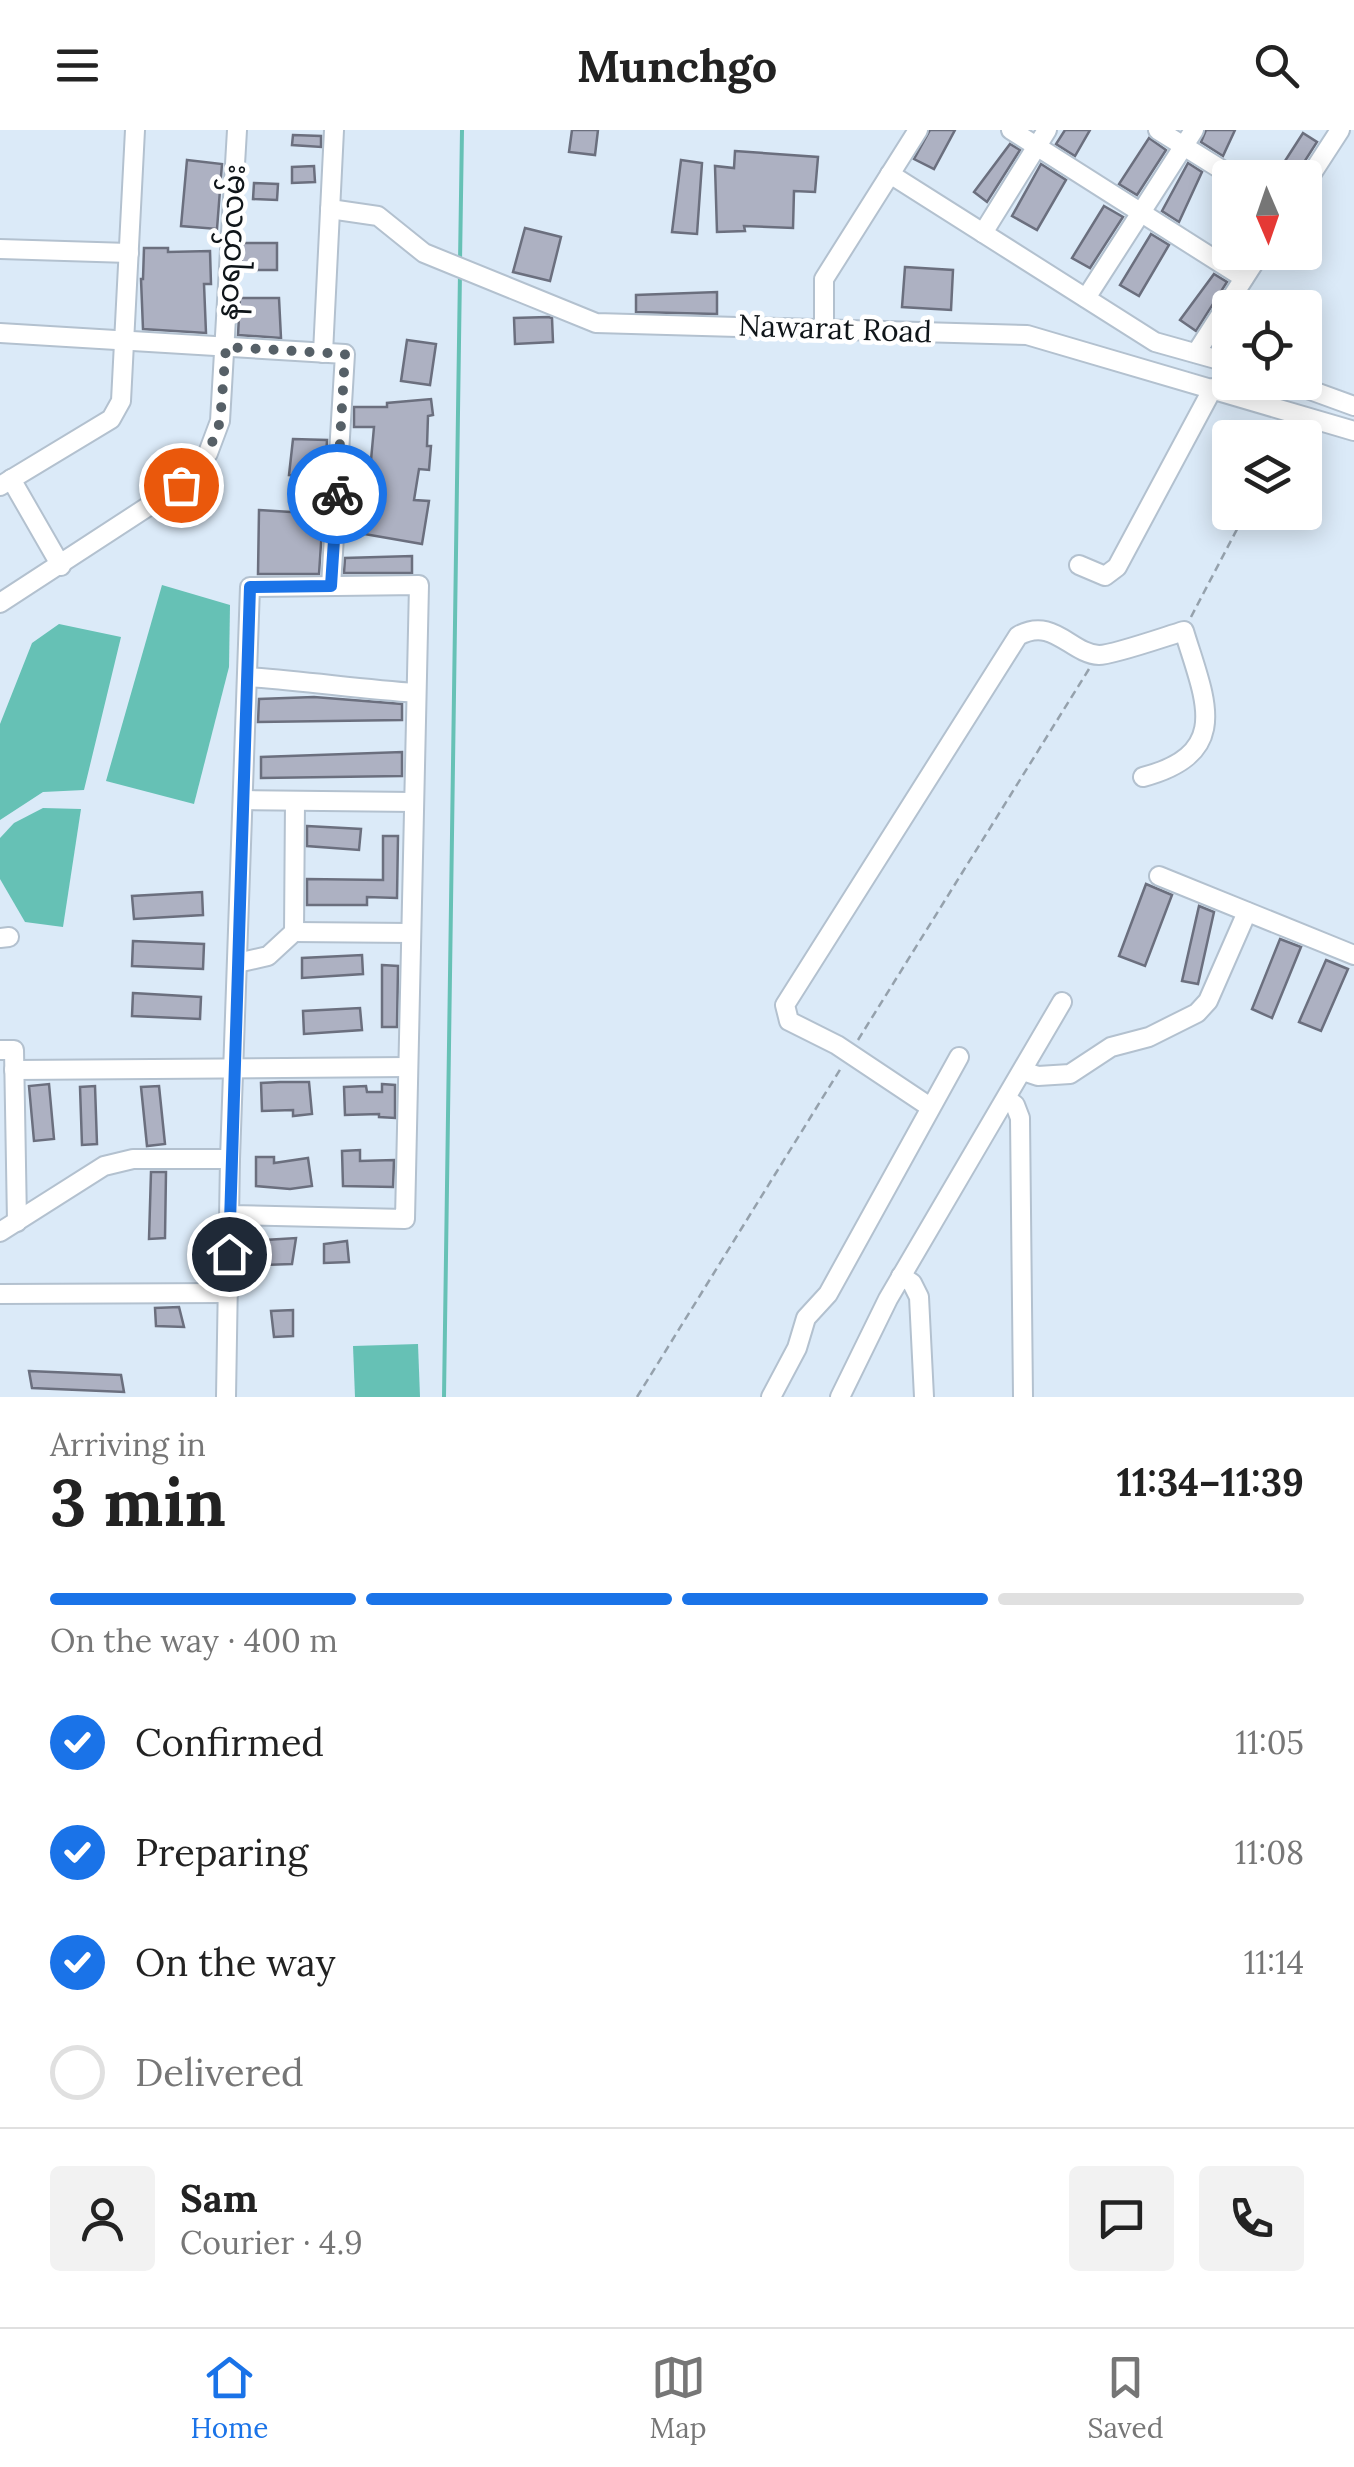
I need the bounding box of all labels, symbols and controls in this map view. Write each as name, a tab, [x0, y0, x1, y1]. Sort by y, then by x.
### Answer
text: Munchgo	[577, 37, 777, 94]
icon: menu	[50, 38, 105, 93]
icon: search	[1249, 38, 1304, 93]
north arrow	[1212, 160, 1322, 270]
map controls	[1212, 160, 1322, 530]
street label: နဝရတ်လမ်း	[205, 163, 260, 321]
button: locate	[1212, 290, 1322, 400]
street label: Nawarat Road	[737, 306, 933, 350]
button: layers	[1212, 420, 1322, 530]
pin	[139, 443, 224, 528]
courier	[287, 444, 387, 544]
icon: bag	[154, 458, 209, 513]
icon: bike	[310, 467, 365, 522]
pin	[187, 1212, 272, 1297]
icon: home	[202, 1227, 257, 1282]
text: Arriving in	[50, 1424, 206, 1465]
text: 11:34–11:39	[1117, 1458, 1304, 1506]
text: 3 min	[50, 1461, 226, 1544]
text: On the way · 400 m	[50, 1620, 338, 1661]
icon: check	[50, 1715, 105, 1770]
text: Confirmed	[135, 1718, 324, 1766]
text: 11:05	[1235, 1722, 1304, 1763]
icon: check	[50, 1825, 105, 1880]
text: Preparing	[135, 1828, 308, 1876]
text: 11:08	[1235, 1832, 1304, 1873]
icon: check	[50, 1935, 105, 1990]
text: On the way	[135, 1938, 336, 1986]
text: 11:14	[1244, 1942, 1304, 1983]
text: Delivered	[135, 2048, 304, 2096]
button: person	[50, 2166, 155, 2271]
button: chat	[1069, 2166, 1174, 2271]
button: phone	[1199, 2166, 1304, 2271]
text: Sam	[180, 2174, 258, 2222]
text: Courier · 4.9	[180, 2222, 363, 2263]
tab: Home	[191, 2350, 268, 2446]
tab: Map	[650, 2350, 706, 2446]
tab: Saved	[1088, 2350, 1163, 2446]

